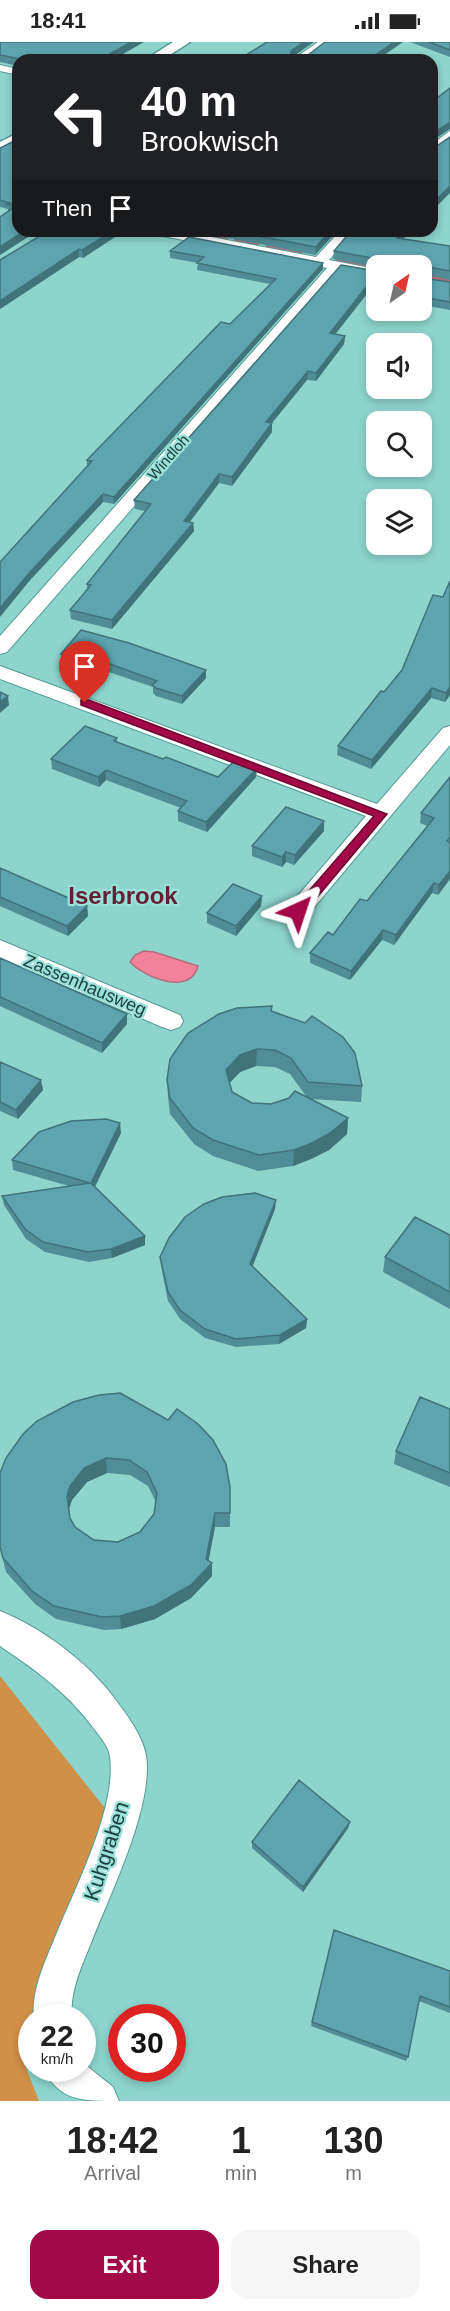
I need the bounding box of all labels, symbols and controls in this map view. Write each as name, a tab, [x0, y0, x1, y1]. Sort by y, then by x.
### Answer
text: 18:41	[30, 8, 86, 33]
icon: left	[42, 78, 120, 156]
text: 40 m	[141, 78, 237, 125]
text: Brookwisch	[141, 127, 279, 157]
icon: arrive	[104, 192, 137, 225]
text: Then	[42, 196, 92, 221]
north arrow	[366, 255, 432, 321]
map controls	[366, 255, 432, 555]
button: sound	[366, 333, 432, 399]
button: search	[366, 411, 432, 477]
street label: Windloh	[144, 431, 192, 483]
button: layers	[366, 489, 432, 555]
pin	[59, 641, 110, 703]
icon: arrive	[68, 650, 101, 683]
position arrow	[266, 879, 330, 943]
district label: Iserbrook	[68, 882, 178, 909]
street label: Zassenhausweg	[21, 950, 149, 1020]
street label: Kuhgraben	[79, 1799, 133, 1903]
speed limit sign: 30	[108, 2004, 186, 2082]
text: 22	[40, 2019, 74, 2052]
text: km/h	[41, 2050, 73, 2067]
text: 18:42	[66, 2120, 158, 2161]
text: 1	[231, 2120, 251, 2161]
text: 130	[323, 2120, 384, 2161]
text: Arrival	[84, 2162, 141, 2184]
text: min	[225, 2162, 257, 2184]
text: m	[345, 2162, 362, 2184]
button: Exit	[30, 2230, 219, 2299]
button: Share	[231, 2230, 420, 2299]

